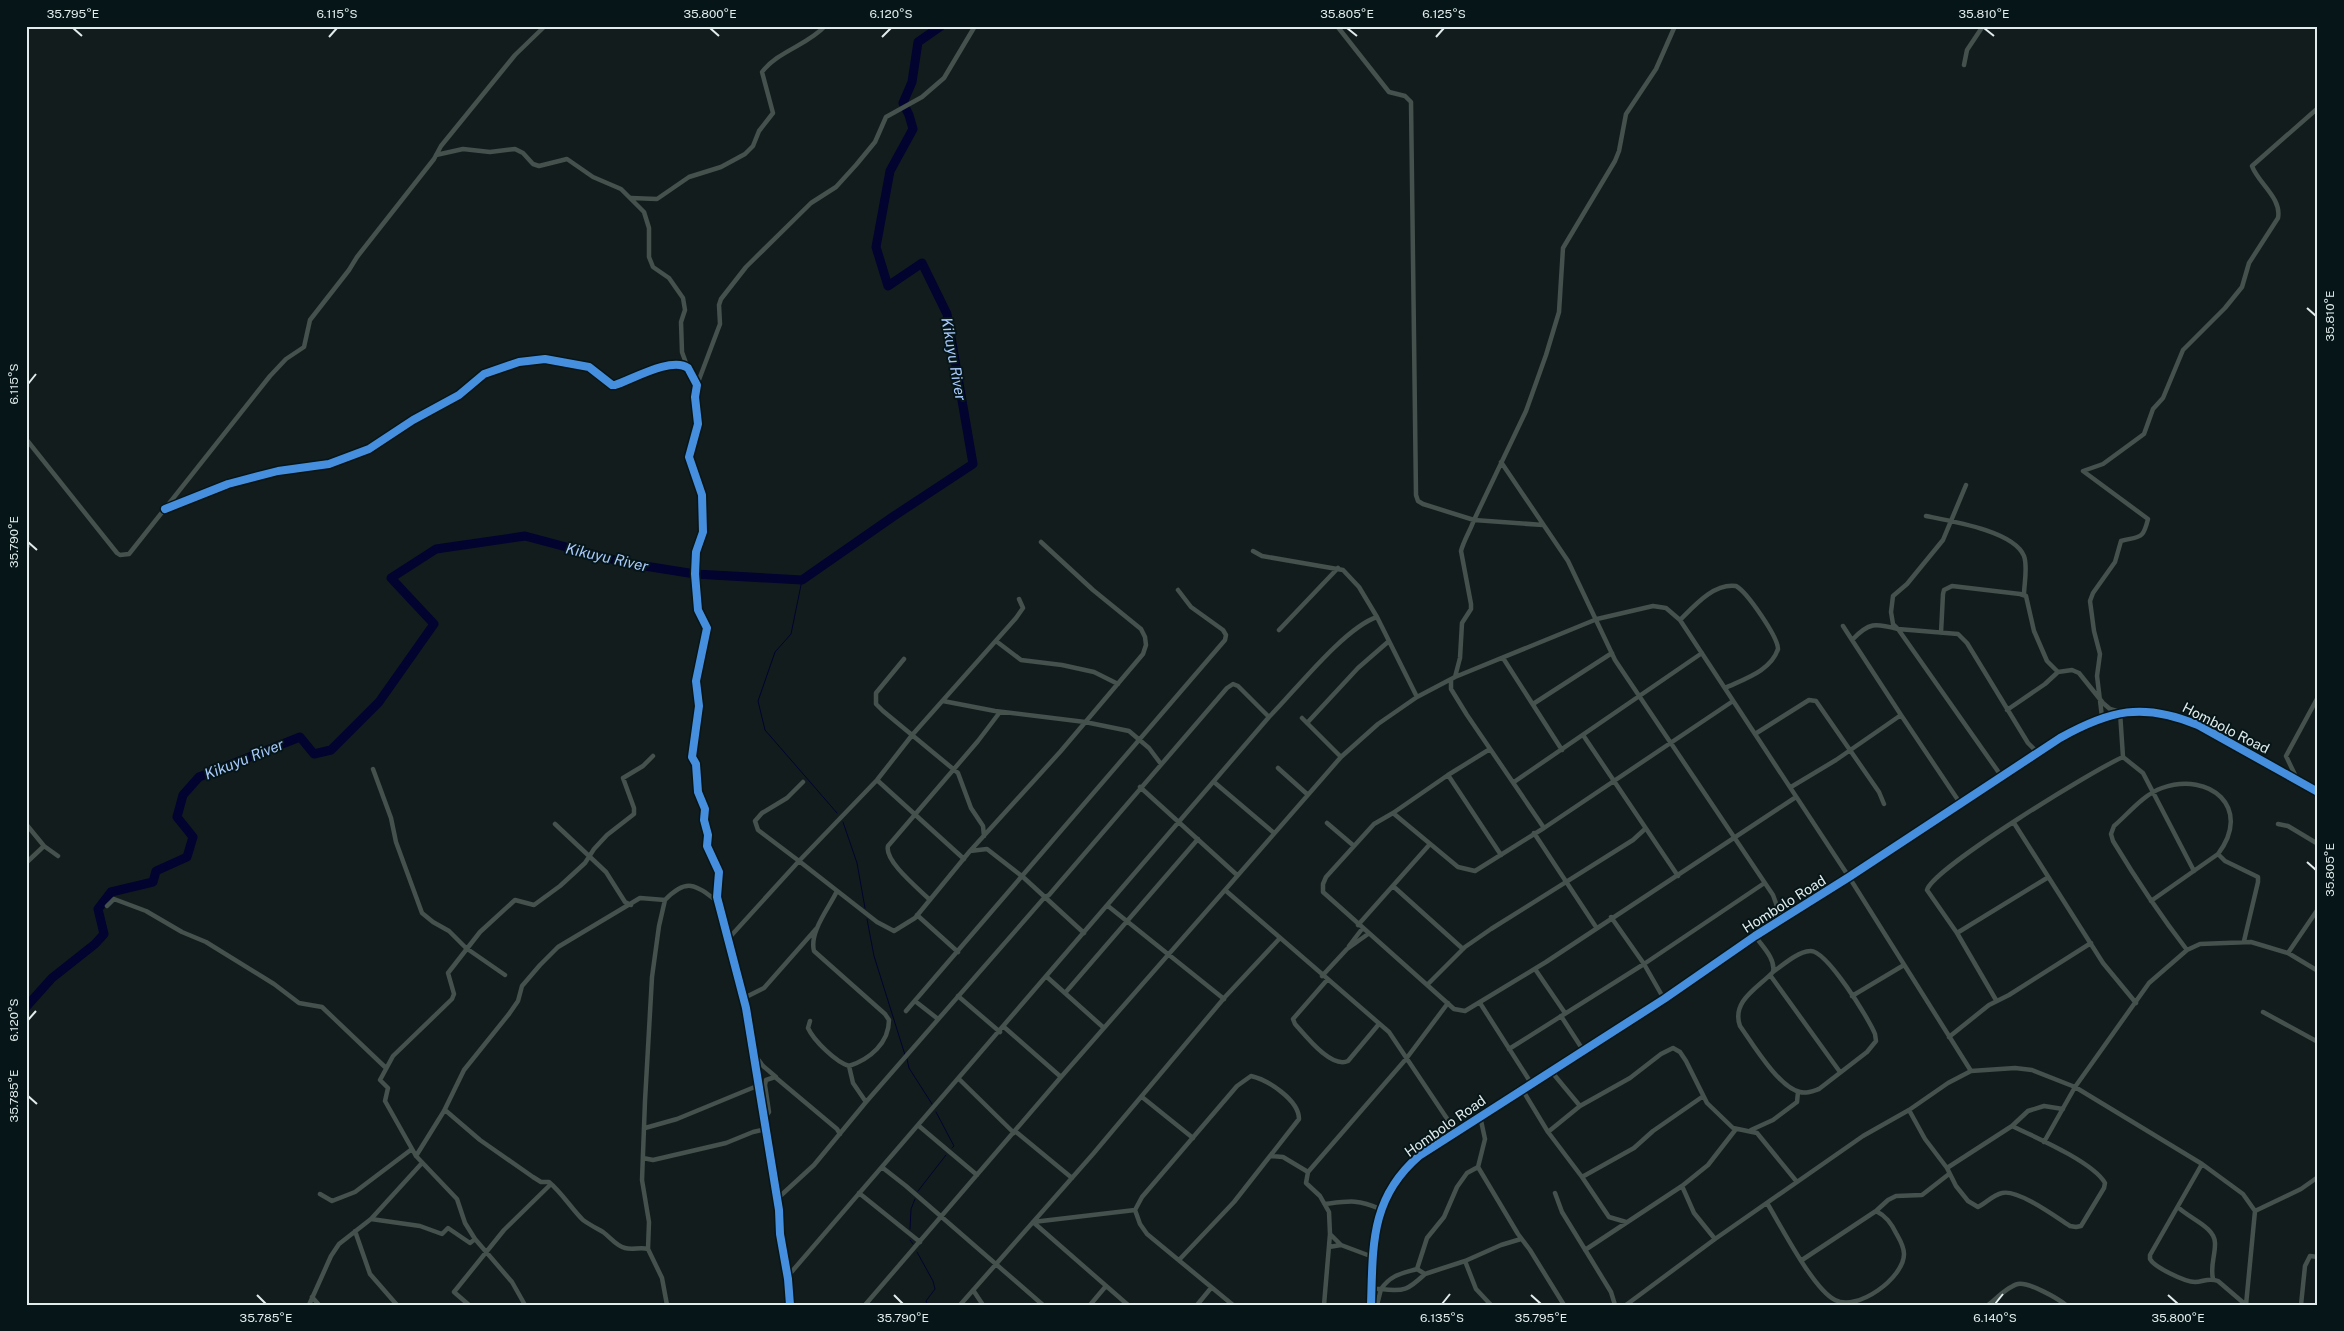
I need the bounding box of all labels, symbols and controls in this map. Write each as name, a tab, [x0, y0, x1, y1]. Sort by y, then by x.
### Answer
text: 35.795°E	[47, 7, 99, 21]
text: 6.115°S	[316, 7, 358, 21]
text: 35.800°E	[683, 7, 737, 21]
text: 6.120°S	[869, 7, 913, 21]
text: 35.805°E	[1320, 7, 1374, 21]
text: 6.125°S	[1422, 7, 1466, 21]
text: 35.810°E	[1959, 7, 2009, 21]
text: 35.810°E	[2323, 291, 2337, 341]
water label: Kikuyu River	[938, 316, 970, 402]
text: 6.115°S	[7, 363, 21, 405]
text: 35.790°E	[7, 516, 21, 568]
water label: Kikuyu River	[564, 539, 650, 575]
street label: Hombolo Road	[2180, 699, 2272, 757]
water label: Kikuyu River	[202, 735, 286, 783]
text: 35.805°E	[2323, 843, 2337, 897]
street label: Hombolo Road	[1739, 872, 1829, 936]
text: 6.120°S	[7, 998, 21, 1042]
text: 35.785°E	[7, 1070, 21, 1122]
street label: Hombolo Road	[1401, 1092, 1489, 1160]
text: 35.785°E	[240, 1311, 292, 1325]
text: 35.790°E	[877, 1311, 929, 1325]
text: 6.135°S	[1420, 1311, 1464, 1325]
text: 35.795°E	[1515, 1311, 1567, 1325]
text: 6.140°S	[1973, 1311, 2017, 1325]
text: 35.800°E	[2151, 1311, 2205, 1325]

